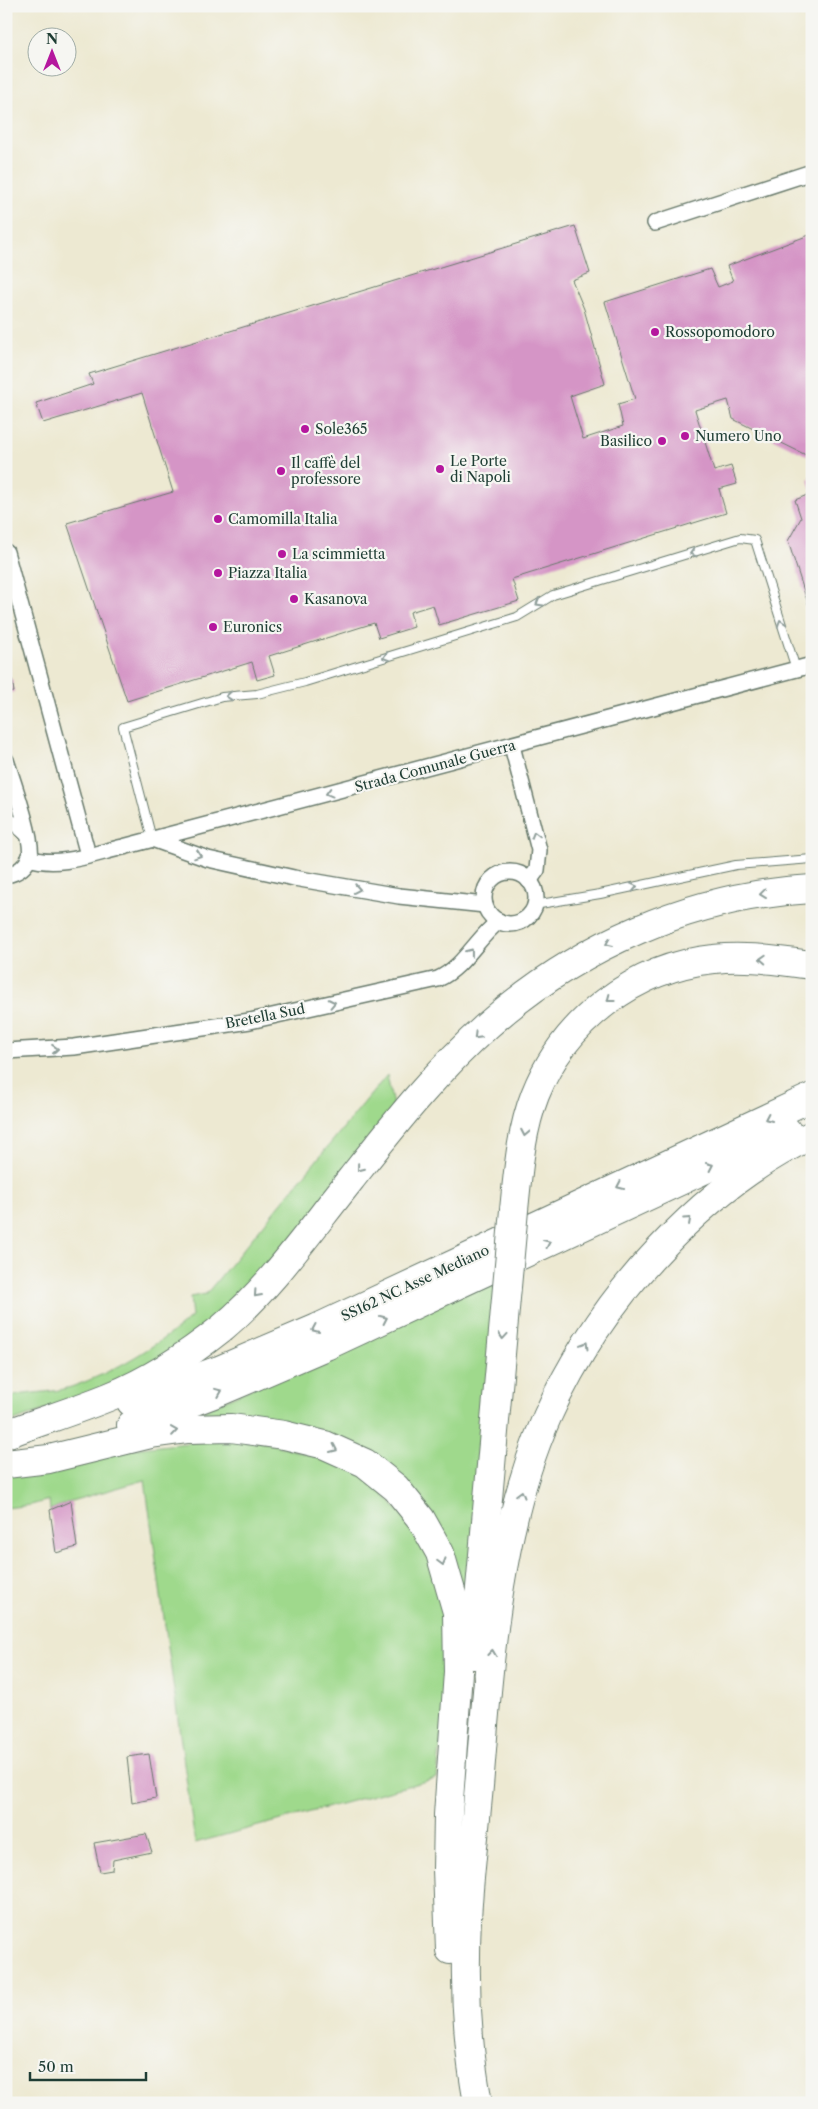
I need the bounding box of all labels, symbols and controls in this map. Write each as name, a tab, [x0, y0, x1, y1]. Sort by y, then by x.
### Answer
north arrow	[28, 28, 78, 78]
text: N	[46, 30, 58, 48]
place label: Rossopomodoro	[665, 323, 775, 341]
marker: Rossopomodoro	[649, 326, 661, 338]
place label: Sole365	[315, 420, 367, 438]
marker: Sole365	[299, 423, 311, 435]
place label: Numero Uno	[695, 427, 782, 445]
marker: Numero Uno	[679, 430, 691, 442]
place label: Basilico	[600, 432, 652, 450]
marker: Basilico	[656, 435, 668, 447]
place label: Le Porte di Napoli	[450, 452, 511, 486]
place label: Il caffè del professore	[291, 454, 361, 488]
marker: Le Porte di Napoli	[434, 463, 446, 475]
marker: Il caffè del professore	[275, 465, 287, 477]
place label: Camomilla Italia	[228, 510, 338, 528]
marker: Camomilla Italia	[212, 513, 224, 525]
place label: La scimmietta	[292, 545, 386, 563]
one-way arrow	[689, 547, 698, 557]
marker: La scimmietta	[276, 548, 288, 560]
place label: Piazza Italia	[228, 564, 308, 582]
marker: Piazza Italia	[212, 567, 224, 579]
place label: Kasanova	[304, 590, 368, 608]
marker: Kasanova	[288, 593, 300, 605]
one-way arrow	[536, 597, 545, 607]
place label: Euronics	[223, 618, 282, 636]
one-way arrow	[777, 619, 787, 628]
marker: Euronics	[207, 621, 219, 633]
one-way arrow	[383, 651, 391, 661]
one-way arrow	[225, 690, 233, 701]
street label: Strada Comunale Guerra	[353, 736, 518, 796]
one-way arrow	[325, 787, 334, 798]
one-way arrow	[530, 831, 541, 839]
one-way arrow	[193, 849, 202, 859]
one-way arrow	[630, 882, 638, 893]
one-way arrow	[352, 884, 361, 894]
one-way arrow	[759, 888, 767, 899]
one-way arrow	[605, 937, 614, 947]
one-way arrow	[464, 949, 472, 958]
one-way arrow	[759, 954, 767, 965]
one-way arrow	[607, 994, 616, 1002]
one-way arrow	[327, 998, 336, 1009]
street label: Bretella Sud	[224, 999, 307, 1033]
one-way arrow	[473, 1030, 482, 1039]
one-way arrow	[51, 1044, 59, 1055]
one-way arrow	[764, 1111, 773, 1121]
one-way arrow	[520, 1129, 531, 1137]
one-way arrow	[357, 1162, 366, 1172]
one-way arrow	[705, 1162, 714, 1173]
one-way arrow	[616, 1180, 625, 1191]
one-way arrow	[683, 1217, 692, 1226]
one-way arrow	[542, 1238, 551, 1249]
street label: SS162 NC Asse Mediano	[338, 1241, 492, 1325]
one-way arrow	[254, 1288, 263, 1297]
one-way arrow	[379, 1315, 388, 1325]
one-way arrow	[311, 1323, 320, 1334]
one-way arrow	[498, 1332, 509, 1340]
one-way arrow	[579, 1342, 589, 1351]
one-way arrow	[215, 1388, 223, 1398]
one-way arrow	[170, 1426, 178, 1436]
one-way arrow	[329, 1442, 338, 1453]
one-way arrow	[515, 1490, 525, 1498]
one-way arrow	[437, 1558, 447, 1566]
one-way arrow	[486, 1649, 497, 1657]
scale bar	[30, 2049, 146, 2081]
text: 50 m	[38, 2057, 74, 2076]

